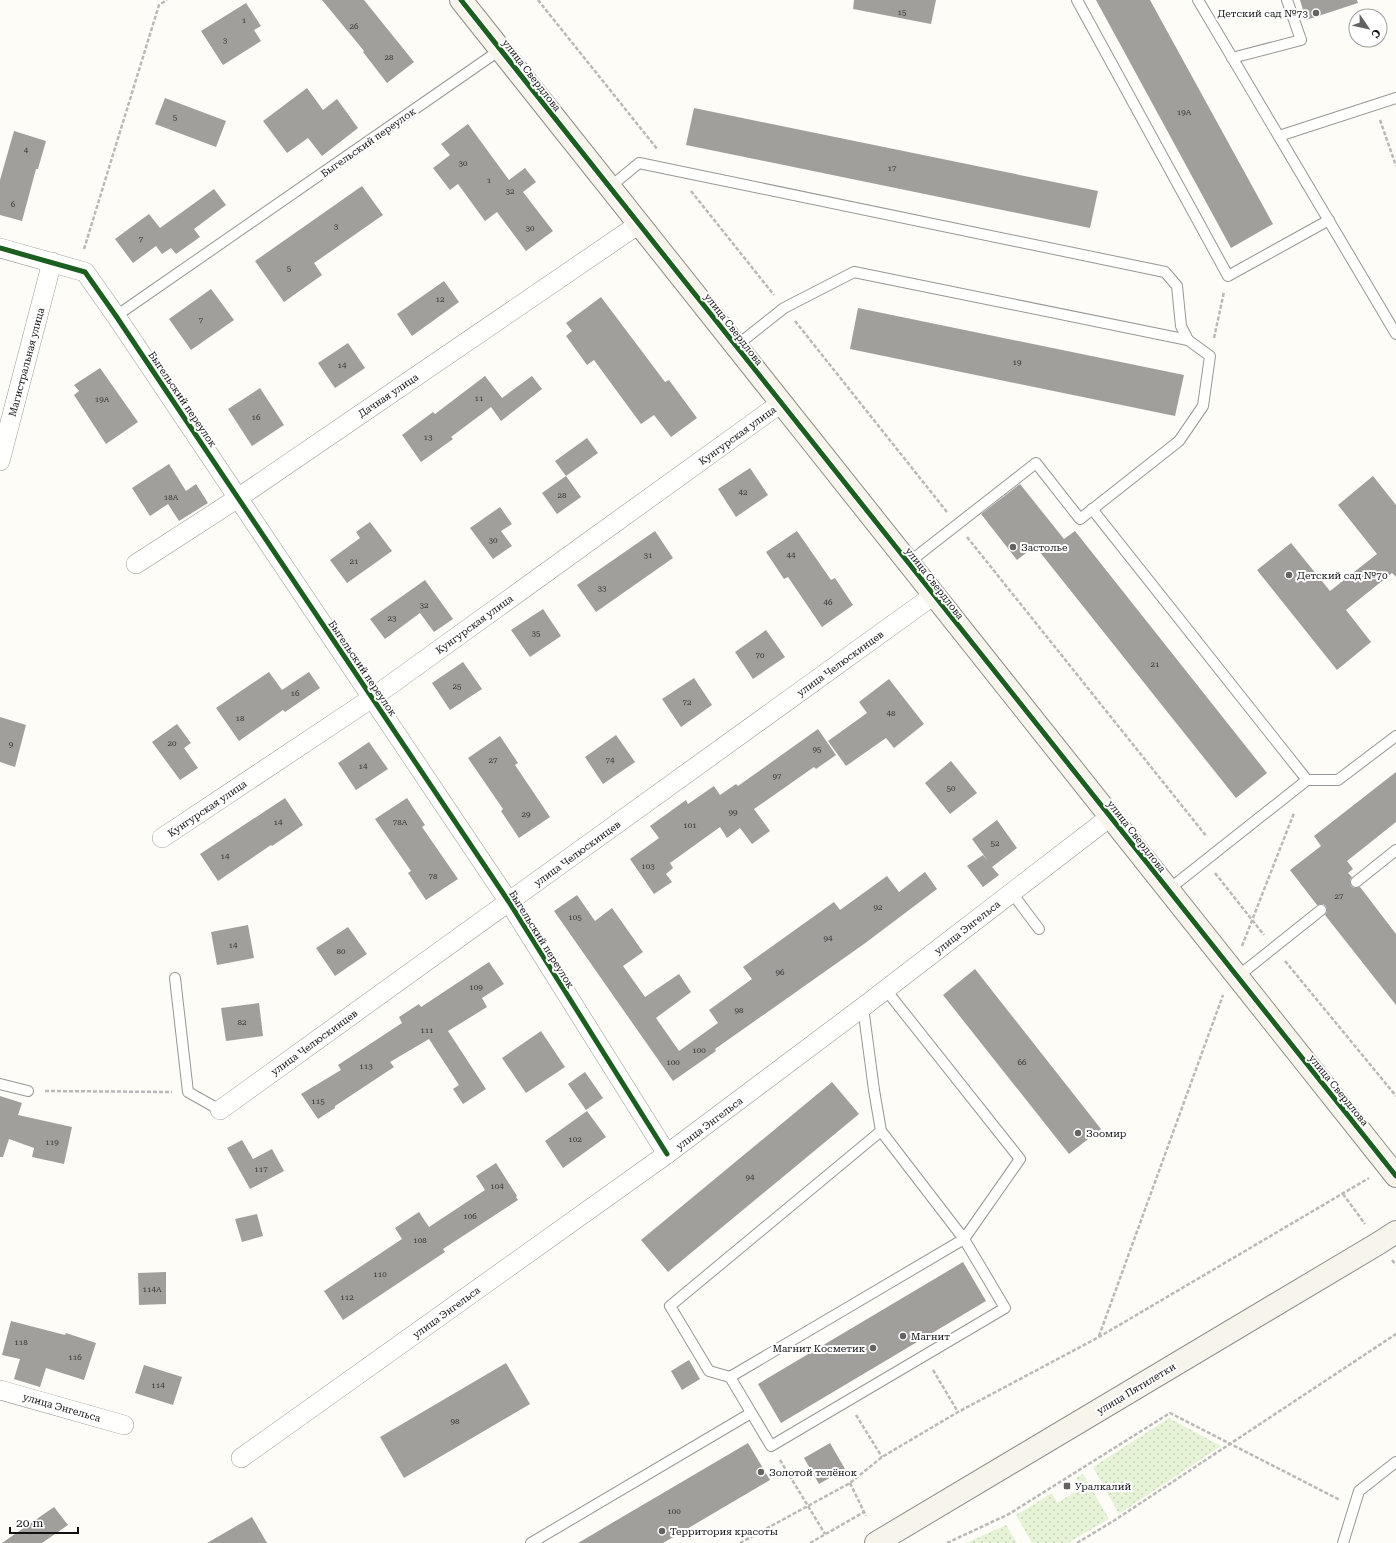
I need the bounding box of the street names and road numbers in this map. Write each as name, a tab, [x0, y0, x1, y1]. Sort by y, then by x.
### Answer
street label: улица Свердлова	[500, 37, 563, 114]
street label: Быгельский переулок	[319, 105, 418, 179]
street label: улица Свердлова	[702, 291, 765, 368]
street label: Магистральная улица	[7, 306, 46, 418]
street label: Быгельский переулок	[146, 349, 219, 450]
street label: Дачная улица	[356, 371, 421, 420]
street label: Кунгурская улица	[697, 403, 778, 467]
street label: улица Свердлова	[903, 545, 966, 622]
street label: Кунгурская улица	[434, 592, 515, 656]
street label: Быгельский переулок	[326, 618, 399, 719]
street label: улица Челюскинцев	[795, 628, 886, 698]
street label: Кунгурская улица	[166, 778, 249, 839]
street label: улица Свердлова	[1105, 798, 1168, 875]
street label: улица Челюскинцев	[532, 818, 623, 888]
street label: Быгельский переулок	[507, 888, 577, 991]
street label: улица Энгельса	[932, 898, 1003, 956]
street label: улица Челюскинцев	[269, 1007, 360, 1077]
street label: улица Свердлова	[1307, 1053, 1371, 1128]
street label: улица Энгельса	[674, 1095, 745, 1152]
street label: улица Энгельса	[411, 1284, 482, 1340]
street label: улица Пятилетки	[1095, 1360, 1178, 1416]
street label: улица Энгельса	[22, 1391, 103, 1424]

